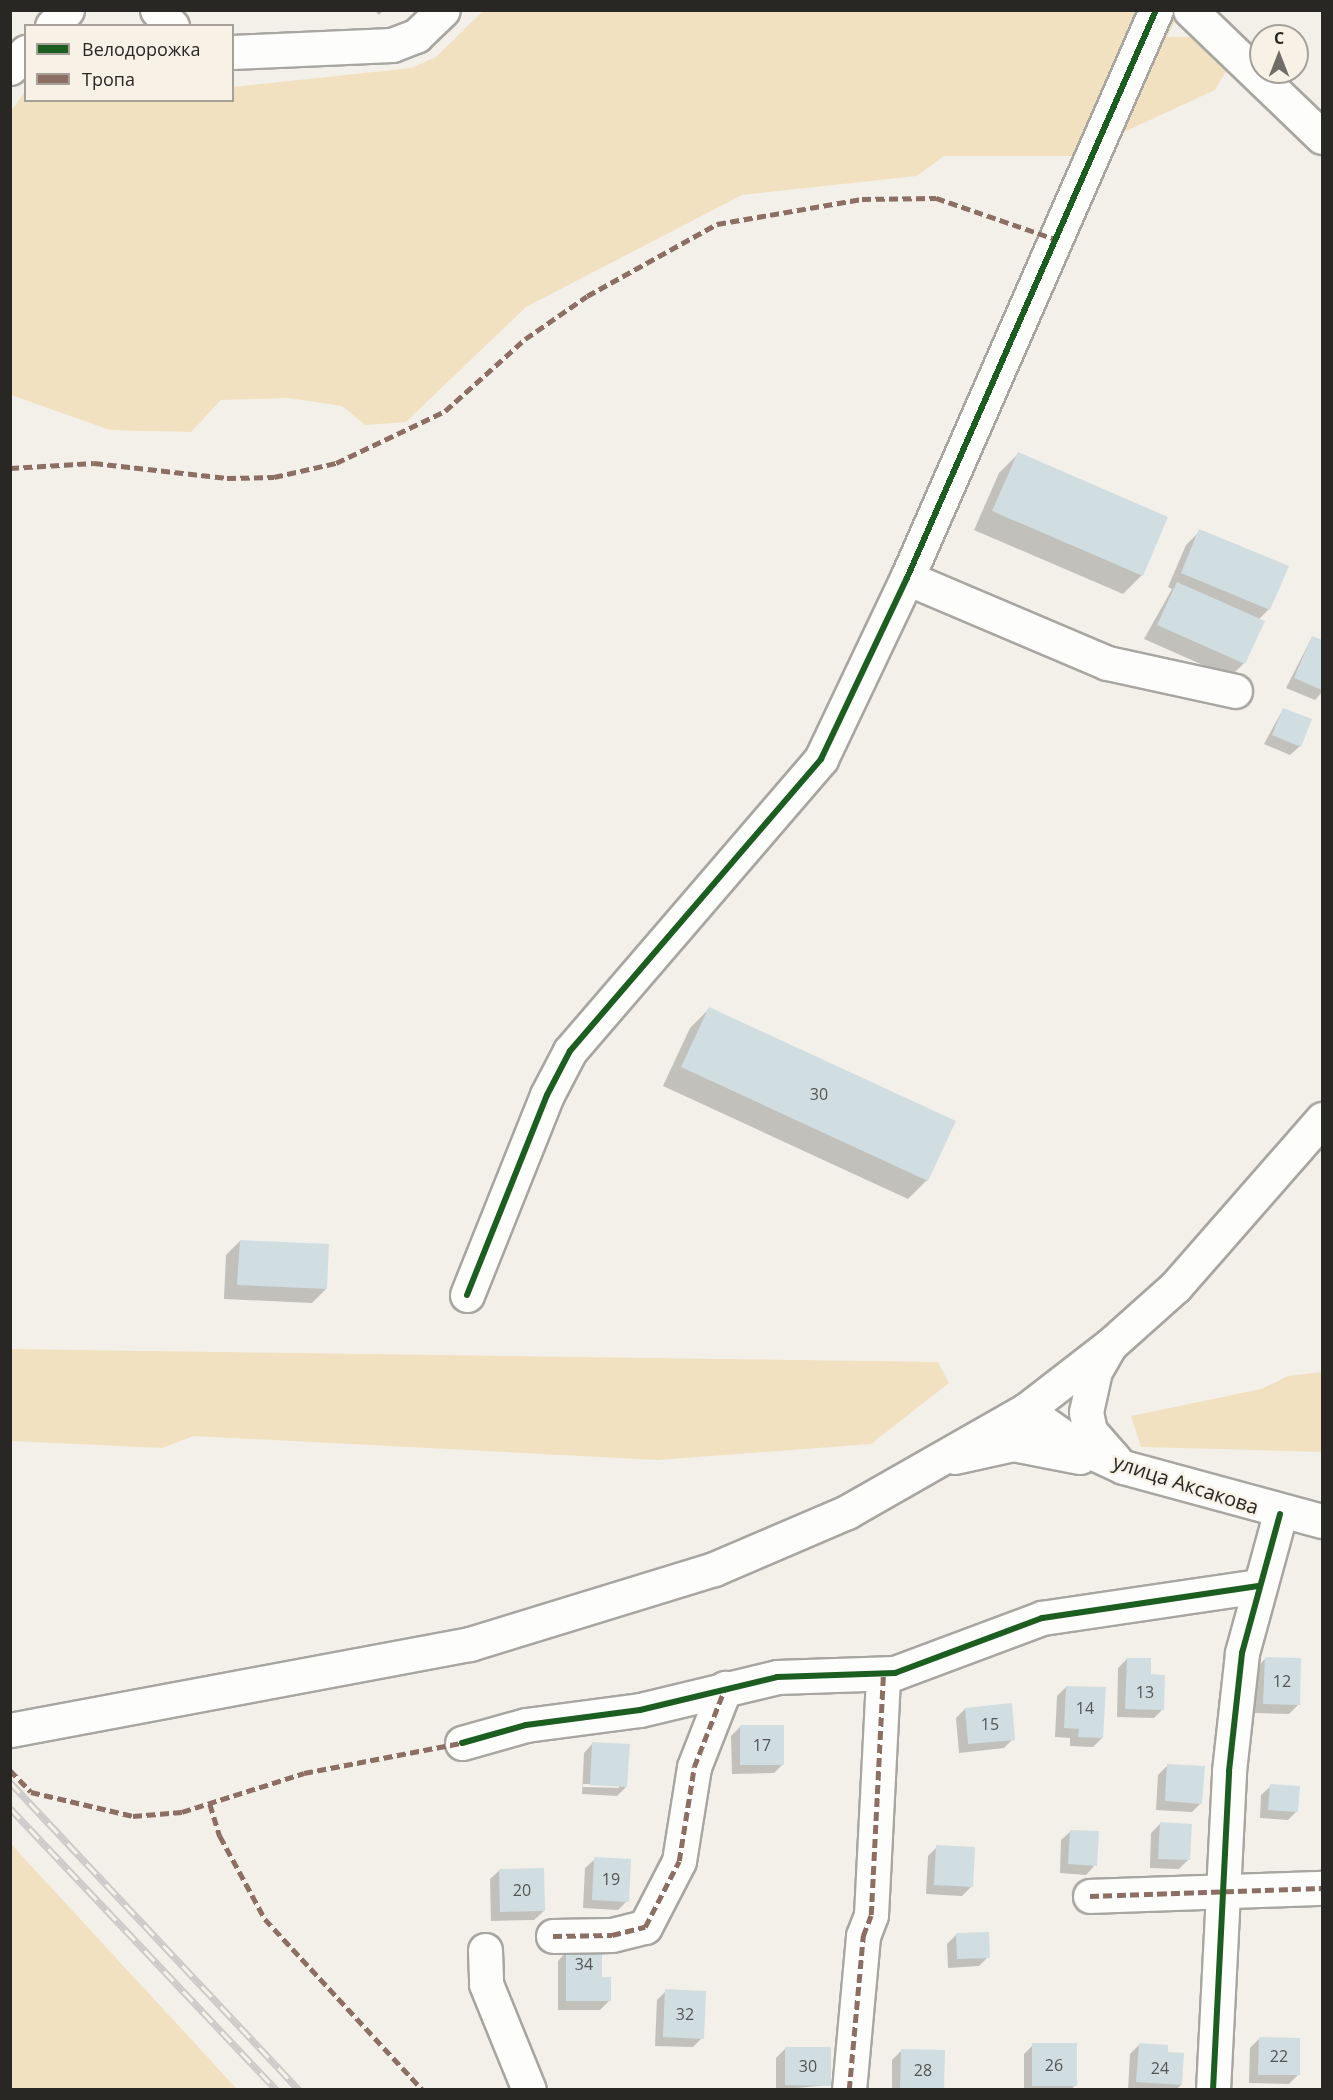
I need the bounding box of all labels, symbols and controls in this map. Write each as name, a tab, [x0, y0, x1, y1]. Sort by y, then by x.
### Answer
legend	[24, 24, 234, 102]
north arrow	[1249, 24, 1309, 84]
text: С	[1274, 27, 1284, 49]
text: Велодорожка	[82, 37, 200, 61]
text: Тропа	[82, 67, 135, 91]
house number: 30	[810, 1084, 828, 1104]
street label: улица Аксакова	[1110, 1449, 1262, 1519]
house number: 12	[1273, 1671, 1291, 1691]
house number: 13	[1136, 1682, 1154, 1702]
house number: 14	[1076, 1698, 1094, 1718]
house number: 15	[981, 1714, 999, 1734]
house number: 17	[753, 1735, 771, 1755]
house number: 19	[602, 1869, 620, 1889]
house number: 20	[513, 1880, 531, 1900]
house number: 34	[575, 1954, 593, 1974]
house number: 32	[676, 2004, 694, 2024]
house number: 22	[1270, 2046, 1288, 2066]
house number: 26	[1045, 2055, 1063, 2075]
house number: 30	[799, 2056, 817, 2076]
house number: 24	[1151, 2058, 1169, 2078]
house number: 28	[914, 2060, 932, 2080]

